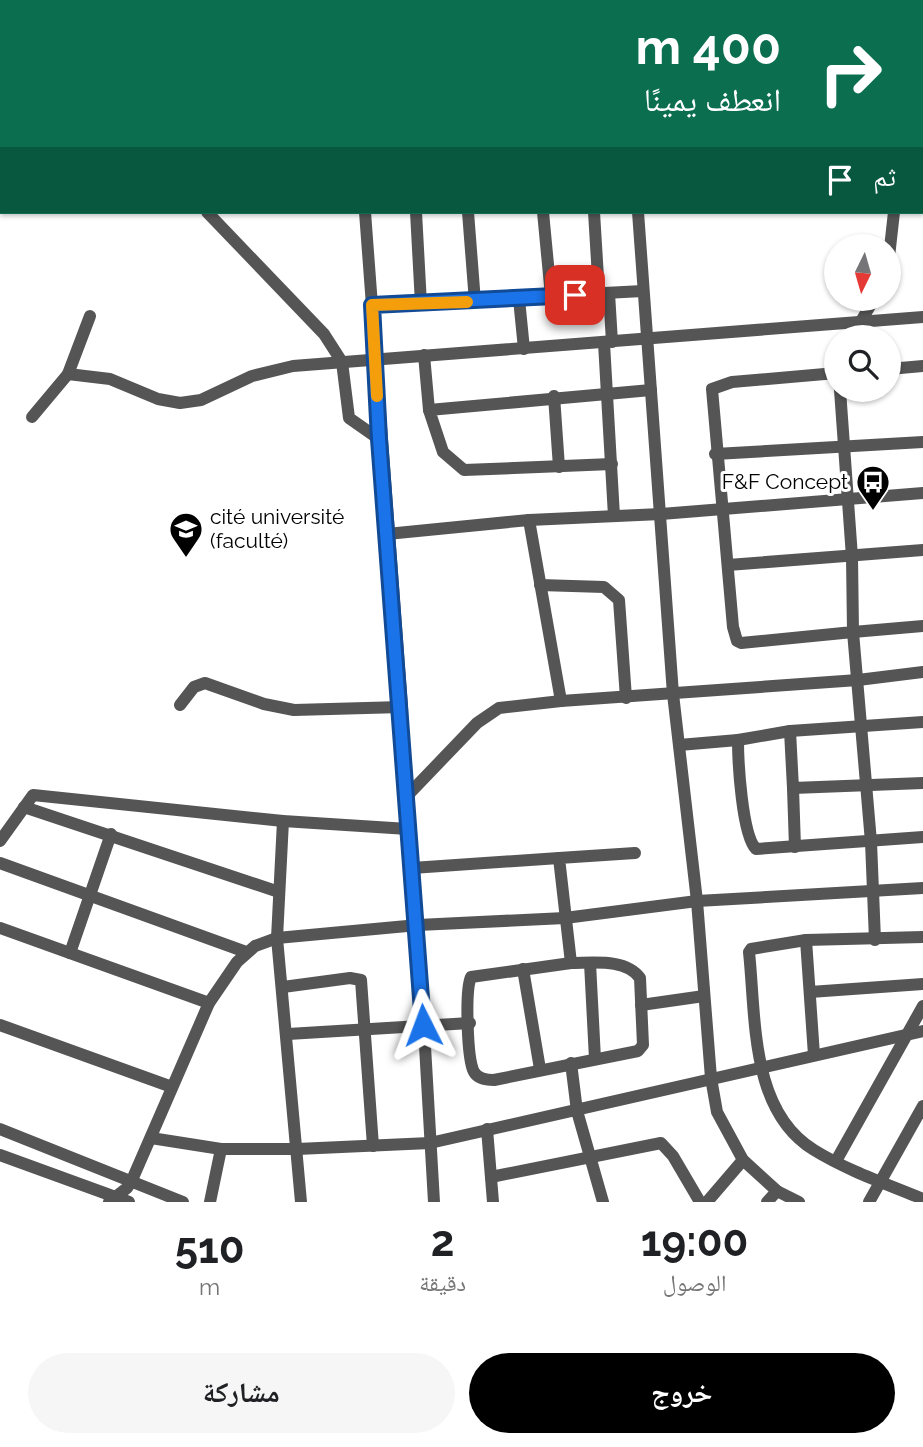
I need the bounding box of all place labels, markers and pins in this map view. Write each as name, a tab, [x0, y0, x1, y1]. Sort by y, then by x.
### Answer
pin	[545, 265, 605, 325]
bus stop icon: F&F Concept	[854, 463, 892, 512]
place label: F&F Concept	[722, 469, 848, 494]
place label: cité université (faculté)	[210, 504, 344, 553]
school or university icon: cité université (faculté)	[167, 510, 205, 559]

